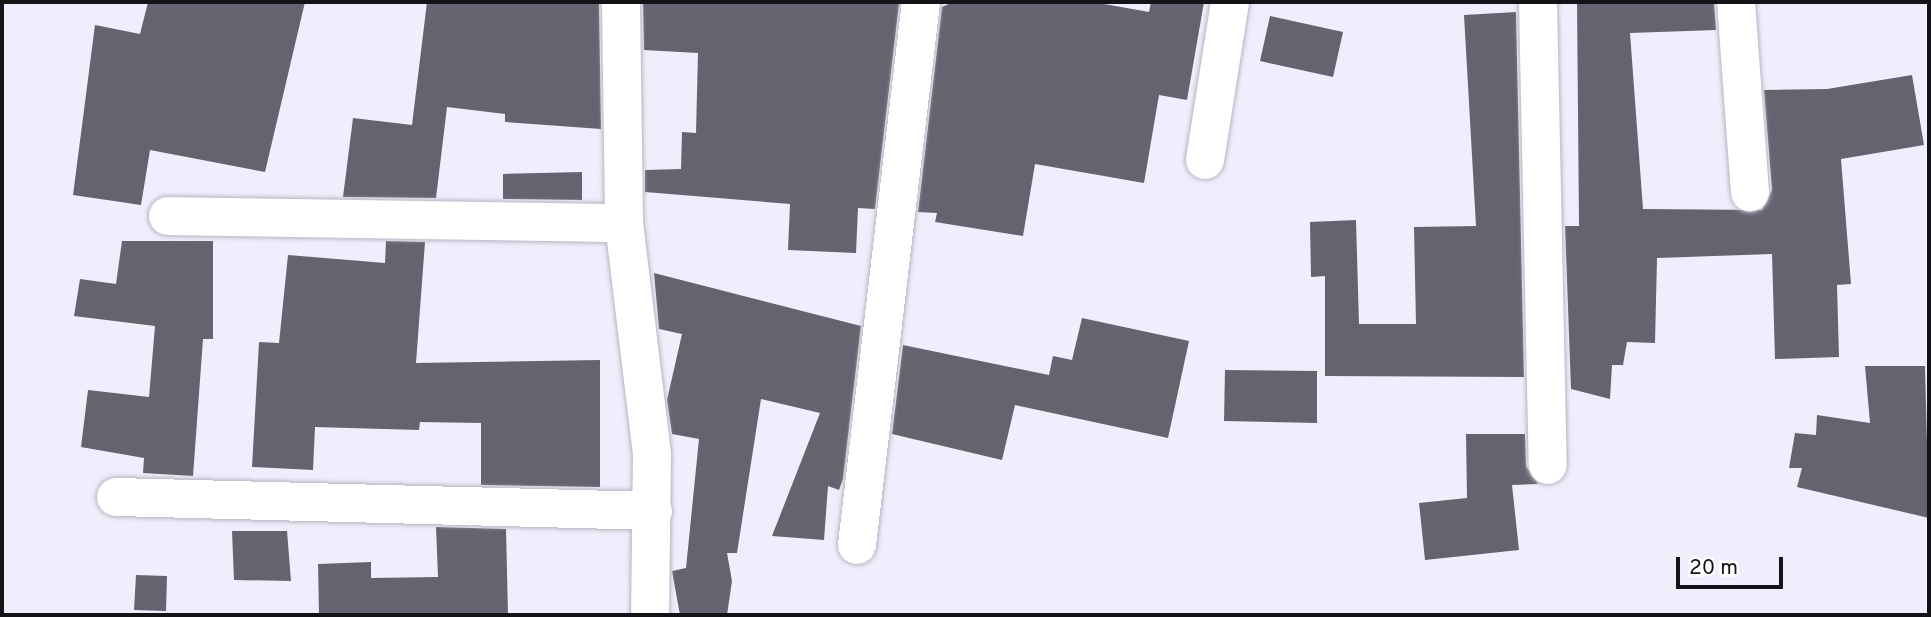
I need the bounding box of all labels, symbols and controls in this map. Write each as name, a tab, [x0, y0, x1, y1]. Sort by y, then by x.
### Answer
scale bar	[1679, 544, 1786, 588]
text: 20 m	[1689, 555, 1738, 582]

